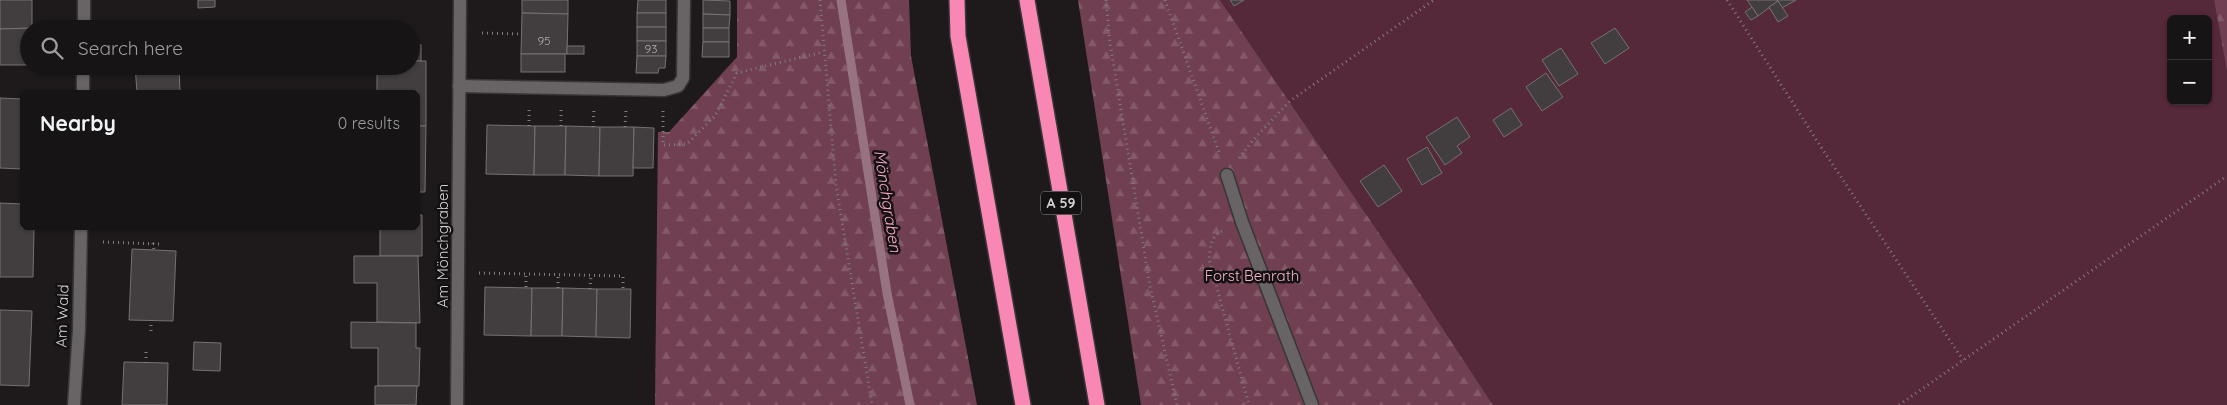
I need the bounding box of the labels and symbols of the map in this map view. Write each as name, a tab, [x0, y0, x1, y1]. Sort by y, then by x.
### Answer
house number: 95	[537, 33, 551, 48]
house number: 93	[645, 41, 657, 56]
water label: Mönchgraben	[870, 148, 906, 254]
street label: Am Mönchgraben	[433, 184, 452, 308]
road number: A 59	[1041, 192, 1081, 214]
park label: Forst Benrath	[1205, 266, 1299, 285]
street label: Am Wald	[51, 284, 73, 348]

